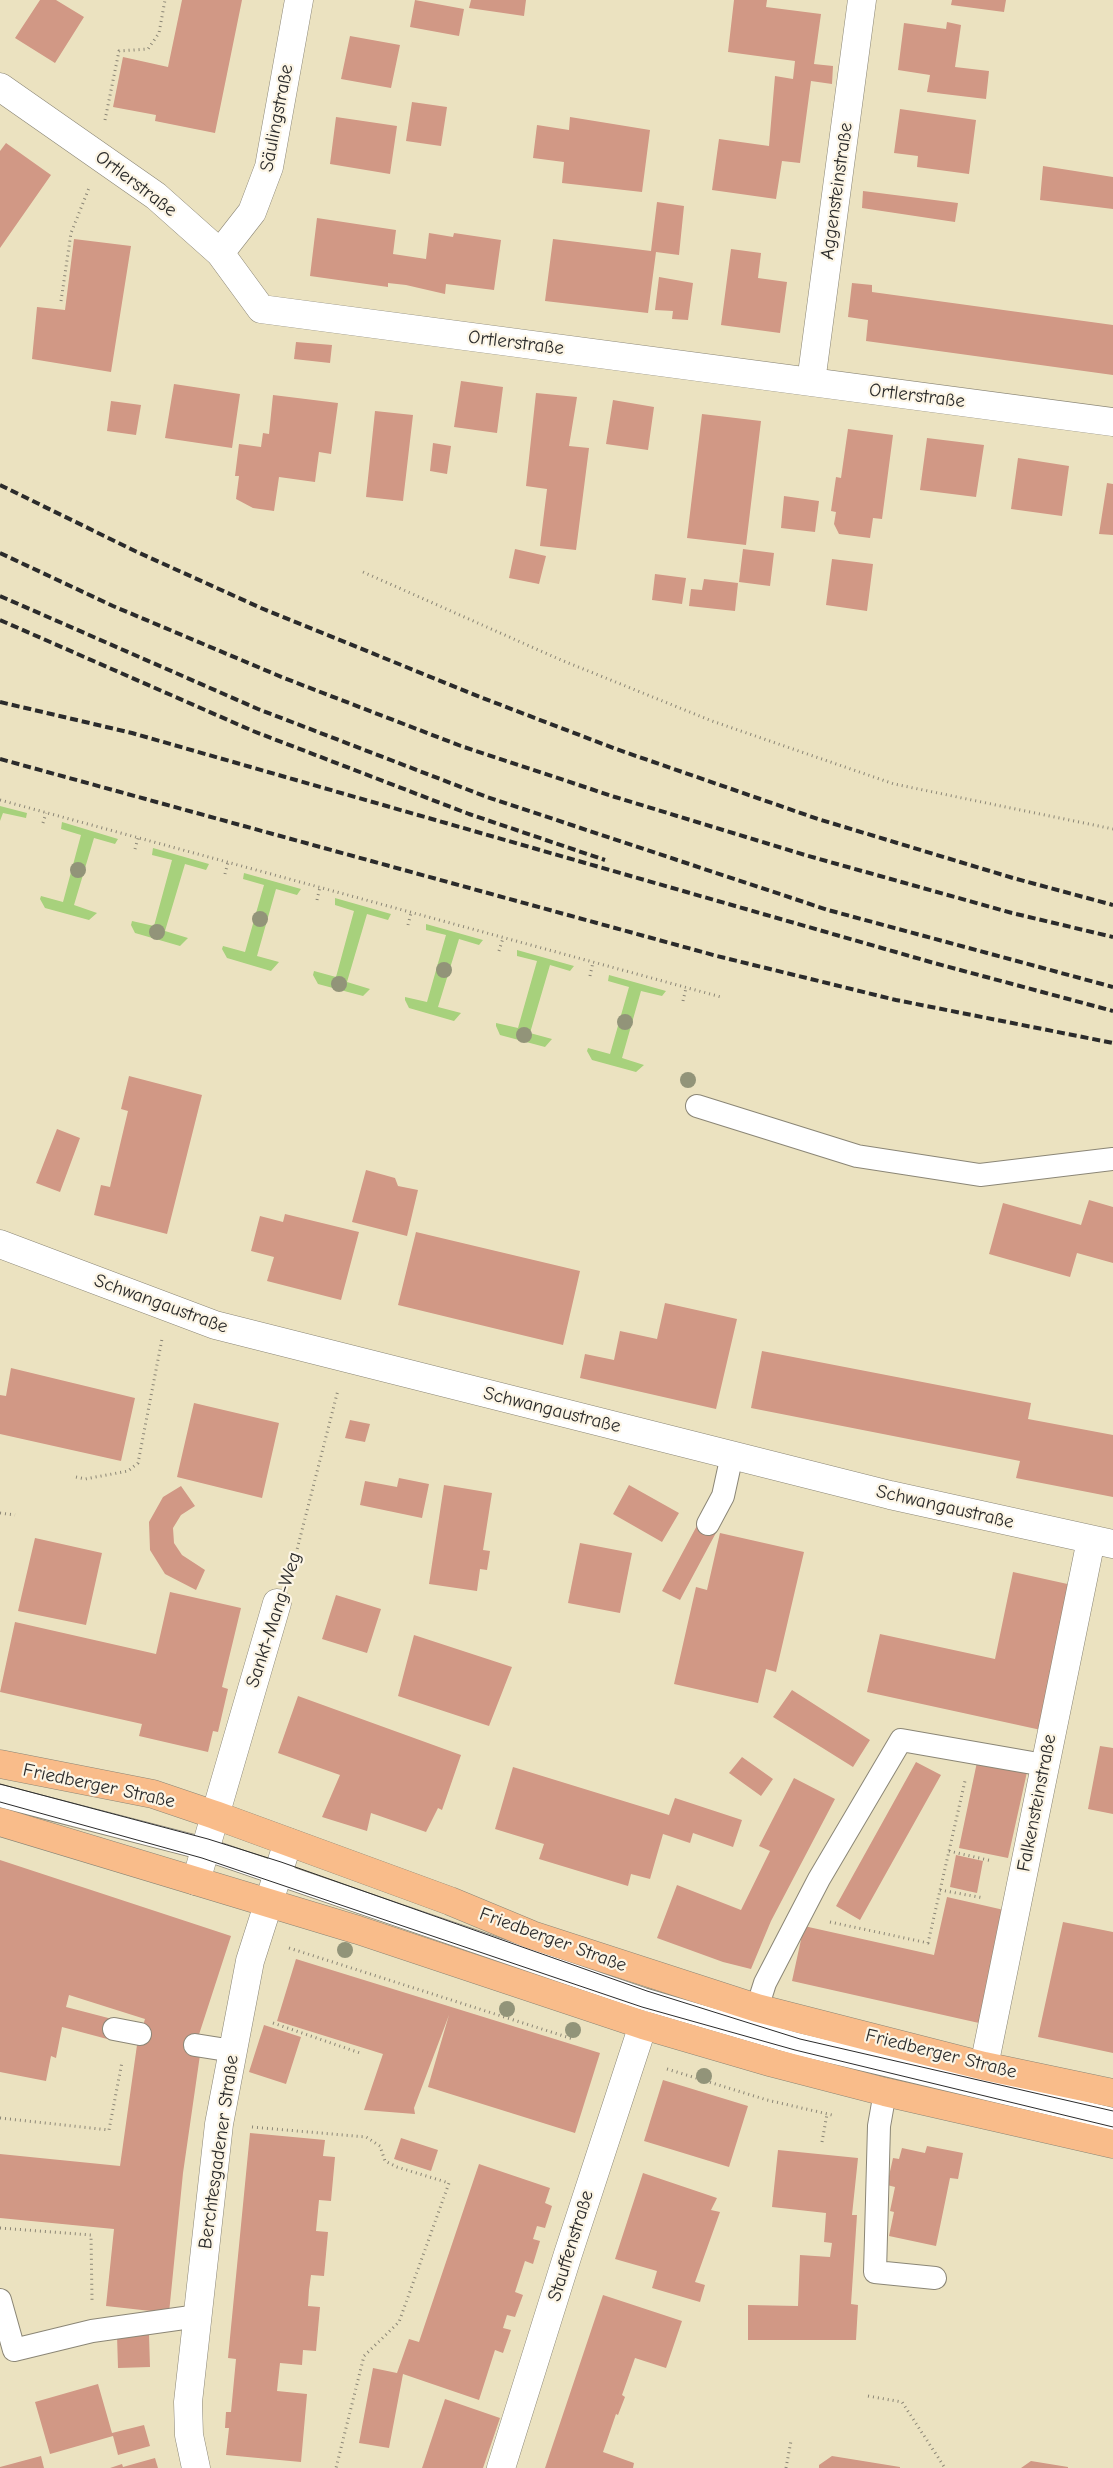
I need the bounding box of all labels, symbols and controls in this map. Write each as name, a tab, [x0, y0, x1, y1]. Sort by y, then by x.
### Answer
street label: Säulingstraße	[255, 62, 299, 174]
street label: Aggensteinstraße	[816, 121, 858, 261]
street label: Ortlerstraße	[91, 146, 181, 222]
street label: Ortlerstraße	[467, 326, 565, 360]
street label: Ortlerstraße	[868, 379, 966, 413]
street label: Schwangaustraße	[91, 1269, 231, 1339]
street label: Schwangaustraße	[481, 1382, 623, 1438]
street label: Schwangaustraße	[874, 1480, 1016, 1534]
street label: Sankt-Mang-Weg	[241, 1549, 307, 1691]
street label: Falkensteinstraße	[1012, 1732, 1062, 1874]
street label: Friedberger Straße	[21, 1759, 177, 1813]
street label: Friedberger Straße	[476, 1903, 630, 1977]
street label: Friedberger Straße	[863, 2024, 1019, 2084]
street label: Berchtesgadener Straße	[194, 2054, 244, 2250]
street label: Stauffenstraße	[543, 2188, 599, 2304]

